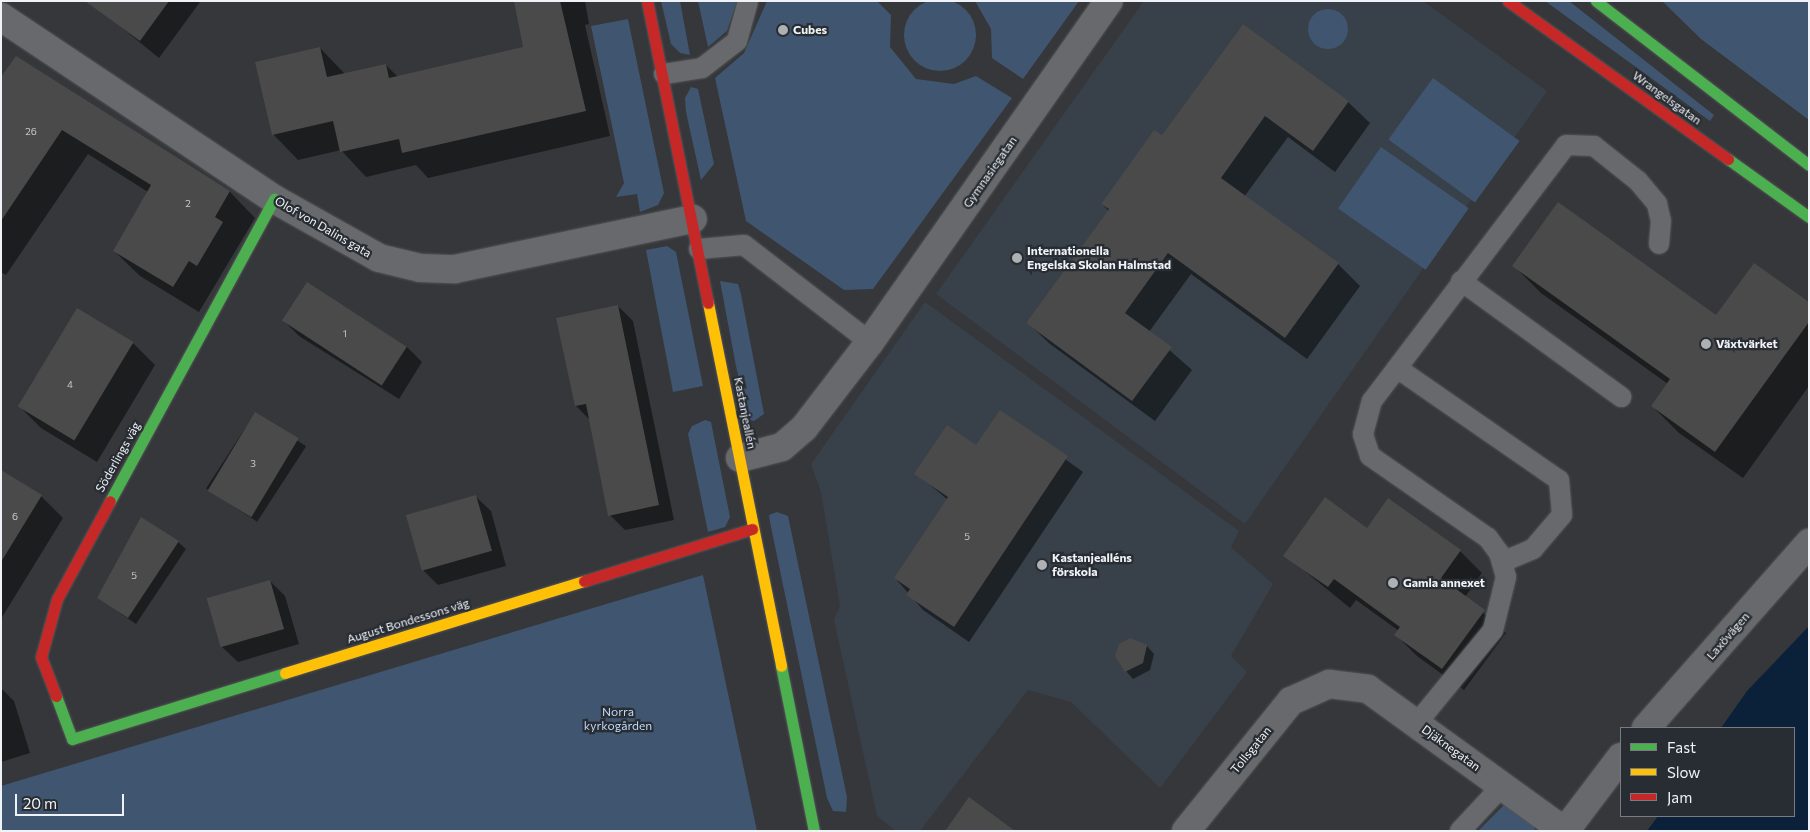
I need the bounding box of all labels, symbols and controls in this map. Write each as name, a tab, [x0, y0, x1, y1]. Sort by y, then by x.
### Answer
place label: Cubes	[793, 23, 827, 37]
marker: Cubes	[777, 24, 789, 36]
street label: Wrangelsgatan	[1630, 68, 1704, 128]
house number: 26	[25, 126, 37, 138]
street label: Gymnasiegatan	[960, 133, 1020, 211]
street label: Olof von Dalins gata	[272, 194, 374, 260]
house number: 2	[185, 198, 191, 210]
place label: Internationella Engelska Skolan Halmstad	[1027, 244, 1171, 272]
marker: Internationella Engelska Skolan Halmstad	[1011, 252, 1023, 264]
house number: 1	[343, 328, 347, 340]
place label: Växtvärket	[1716, 337, 1778, 351]
marker: Växtvärket	[1700, 338, 1712, 350]
street label: Kastanjeallén	[731, 376, 759, 450]
house number: 4	[67, 379, 73, 391]
street label: Söderlings väg	[93, 419, 143, 495]
house number: 3	[250, 458, 256, 470]
house number: 6	[12, 511, 18, 523]
house number: 5	[964, 531, 970, 543]
place label: Kastanjealléns förskola	[1052, 551, 1132, 579]
marker: Kastanjealléns förskola	[1036, 559, 1048, 571]
house number: 5	[131, 570, 137, 582]
place label: Gamla annexet	[1403, 576, 1485, 590]
marker: Gamla annexet	[1387, 577, 1399, 589]
street label: August Bondessons väg	[345, 596, 471, 646]
street label: Laxövägen	[1704, 609, 1752, 663]
park label: Norra kyrkogården	[584, 705, 652, 733]
street label: Djäknegatan	[1419, 722, 1483, 774]
street label: Tollsgatan	[1228, 724, 1274, 776]
legend	[1620, 727, 1795, 817]
text: Fast	[1667, 738, 1696, 756]
text: Slow	[1667, 763, 1700, 781]
scale bar	[18, 784, 126, 816]
text: Jam	[1667, 788, 1692, 806]
text: 20 m	[23, 794, 57, 812]

